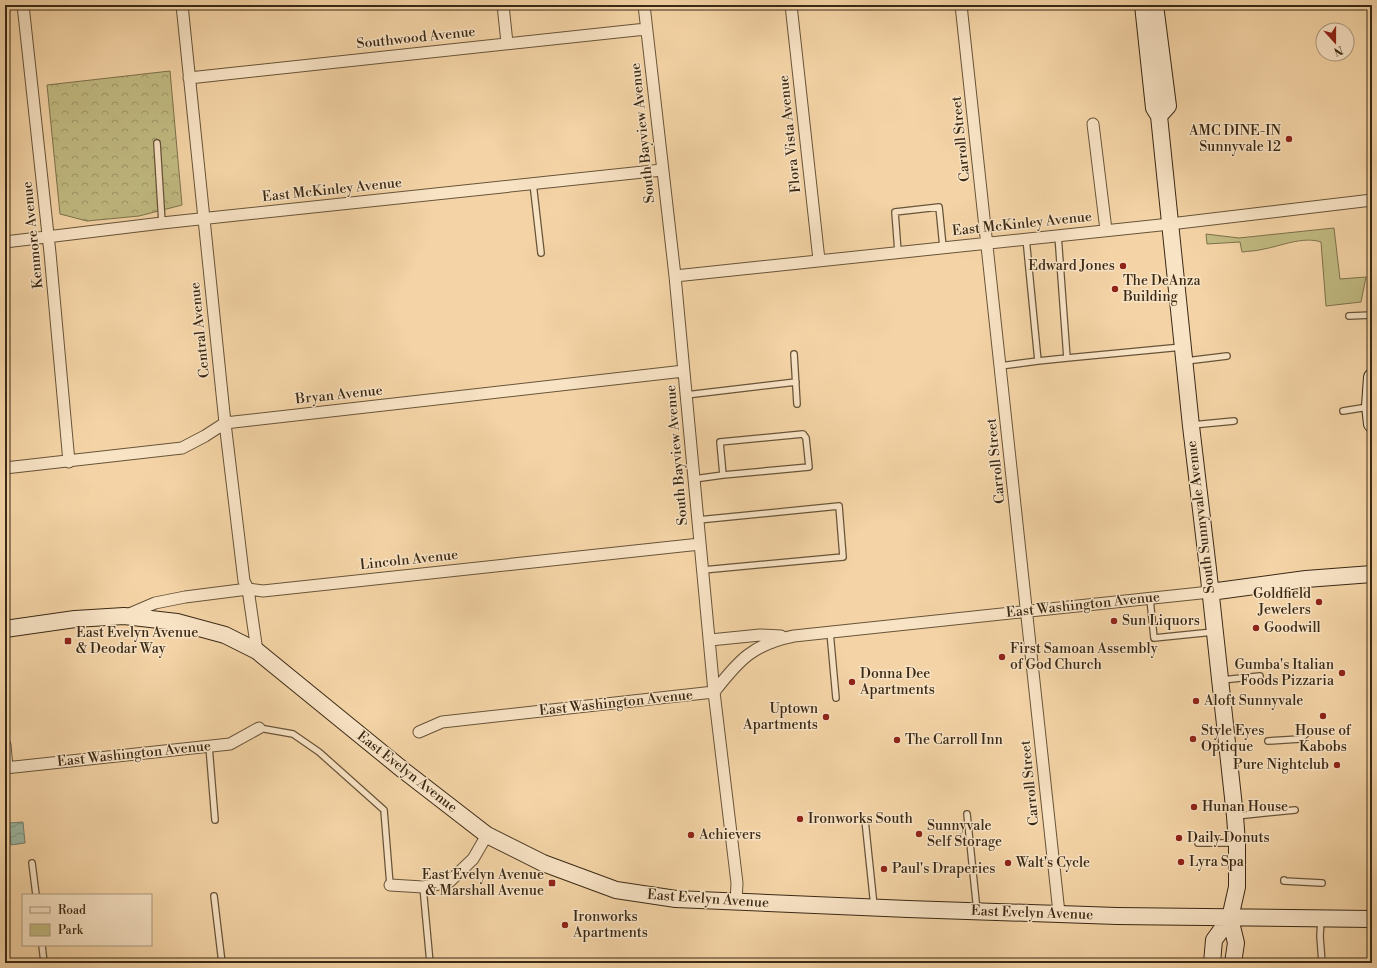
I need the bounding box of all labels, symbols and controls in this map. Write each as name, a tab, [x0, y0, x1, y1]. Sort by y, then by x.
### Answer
north arrow	[1315, 22, 1355, 62]
street label: Southwood Avenue	[356, 23, 476, 53]
text: N	[1331, 42, 1345, 59]
street label: South Bayview Avenue	[627, 62, 659, 204]
street label: Flora Vista Avenue	[775, 74, 805, 194]
street label: Carroll Street	[948, 95, 974, 183]
place label: AMC DINE-IN Sunnyvale 12	[1188, 122, 1282, 156]
marker: AMC DINE-IN Sunnyvale 12	[1284, 134, 1294, 144]
street label: East McKinley Avenue	[261, 174, 403, 206]
street label: Kenmore Avenue	[18, 180, 48, 290]
street label: East McKinley Avenue	[951, 208, 1093, 240]
place label: Edward Jones	[1028, 257, 1115, 275]
marker: Edward Jones	[1118, 261, 1128, 271]
place label: The DeAnza Building	[1122, 272, 1202, 306]
street label: Central Avenue	[186, 281, 214, 379]
marker: The DeAnza Building	[1110, 284, 1120, 294]
street label: Bryan Avenue	[294, 381, 384, 409]
street label: South Bayview Avenue	[662, 384, 692, 526]
street label: Carroll Street	[983, 417, 1009, 505]
street label: South Sunnyvale Avenue	[1183, 440, 1219, 594]
street label: Lincoln Avenue	[359, 546, 459, 574]
place label: Goldfield Jewelers	[1253, 585, 1311, 619]
street label: East Washington Avenue	[1005, 588, 1161, 622]
marker: Goldfield Jewelers	[1314, 597, 1324, 607]
place label: Sun Liquors	[1122, 612, 1200, 630]
marker: Sun Liquors	[1109, 616, 1119, 626]
place label: Goodwill	[1264, 619, 1321, 637]
marker: Goodwill	[1251, 623, 1261, 633]
place label: East Evelyn Avenue & Deodar Way	[76, 624, 198, 658]
marker: East Evelyn Avenue & Deodar Way	[63, 636, 73, 646]
place label: First Samoan Assembly of God Church	[1010, 640, 1158, 674]
marker: First Samoan Assembly of God Church	[997, 652, 1007, 662]
place label: Gumba's Italian Foods Pizzaria	[1234, 656, 1335, 690]
place label: Donna Dee Apartments	[859, 665, 935, 699]
marker: Gumba's Italian Foods Pizzaria	[1337, 668, 1347, 678]
marker: Donna Dee Apartments	[847, 677, 857, 687]
street label: East Washington Avenue	[538, 686, 694, 720]
place label: Aloft Sunnyvale	[1203, 692, 1303, 710]
marker: Aloft Sunnyvale	[1191, 696, 1201, 706]
place label: Uptown Apartments	[742, 700, 819, 734]
marker: House of Kabobs	[1318, 711, 1328, 721]
marker: Uptown Apartments	[821, 712, 831, 722]
place label: Style Eyes Optique	[1201, 722, 1264, 756]
place label: House of Kabobs	[1295, 722, 1352, 756]
street label: East Evelyn Avenue	[353, 727, 461, 817]
place label: The Carroll Inn	[905, 731, 1003, 749]
marker: Style Eyes Optique	[1188, 734, 1198, 744]
marker: The Carroll Inn	[892, 735, 902, 745]
street label: East Washington Avenue	[56, 737, 212, 771]
street label: Carroll Street	[1017, 739, 1043, 827]
place label: Pure Nightclub	[1233, 756, 1329, 774]
marker: Pure Nightclub	[1332, 760, 1342, 770]
place label: Hunan House	[1202, 798, 1288, 816]
marker: Hunan House	[1189, 802, 1199, 812]
place label: Ironworks South	[808, 810, 914, 828]
marker: Ironworks South	[795, 814, 805, 824]
place label: Sunnyvale Self Storage	[927, 817, 1002, 851]
place label: Achievers	[698, 826, 761, 844]
marker: Sunnyvale Self Storage	[914, 829, 924, 839]
place label: Daily Donuts	[1187, 829, 1270, 847]
marker: Achievers	[686, 830, 696, 840]
marker: Daily Donuts	[1174, 833, 1184, 843]
place label: Lyra Spa	[1189, 853, 1245, 871]
place label: Walt's Cycle	[1015, 854, 1090, 872]
marker: Lyra Spa	[1176, 857, 1186, 867]
marker: Walt's Cycle	[1003, 858, 1013, 868]
place label: Paul's Draperies	[892, 860, 995, 878]
marker: Paul's Draperies	[879, 864, 889, 874]
place label: East Evelyn Avenue & Marshall Avenue	[422, 866, 544, 900]
marker: East Evelyn Avenue & Marshall Avenue	[547, 878, 557, 888]
street label: East Evelyn Avenue	[646, 886, 770, 912]
legend	[22, 894, 152, 946]
street label: East Evelyn Avenue	[971, 902, 1093, 924]
text: Road	[58, 903, 86, 918]
place label: Ironworks Apartments	[572, 908, 648, 942]
marker: Ironworks Apartments	[560, 920, 570, 930]
text: Park	[58, 923, 84, 938]

